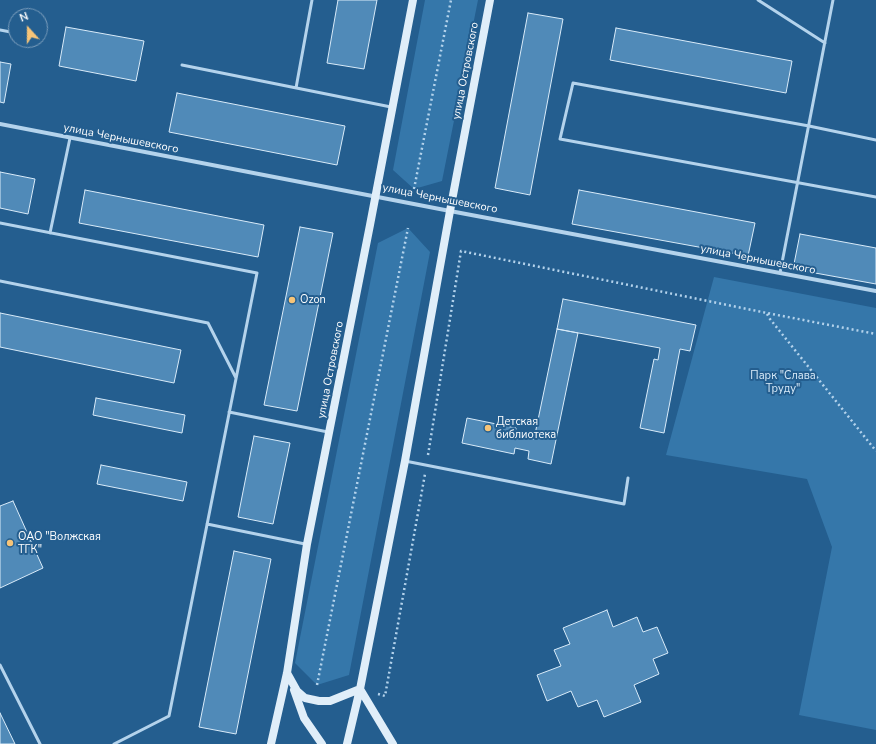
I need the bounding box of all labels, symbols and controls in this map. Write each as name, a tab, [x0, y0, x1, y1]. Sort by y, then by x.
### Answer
north arrow	[8, 8, 48, 48]
text: N	[17, 9, 30, 26]
street label: улица Островского	[450, 21, 482, 121]
street label: улица Чернышевского	[62, 121, 180, 157]
street label: улица Чернышевского	[381, 181, 499, 217]
street label: улица Чернышевского	[699, 242, 817, 278]
place label: Ozon	[300, 293, 326, 307]
marker: Ozon	[287, 295, 297, 305]
street label: улица Островского	[315, 320, 347, 420]
park label: Парк "Слава Труду"	[750, 369, 816, 395]
place label: Детская библиотека	[496, 415, 556, 441]
marker: Детская библиотека	[483, 423, 493, 433]
place label: ОАО "Волжская ТГК"	[18, 530, 101, 556]
marker: ОАО "Волжская ТГК"	[5, 538, 15, 548]

